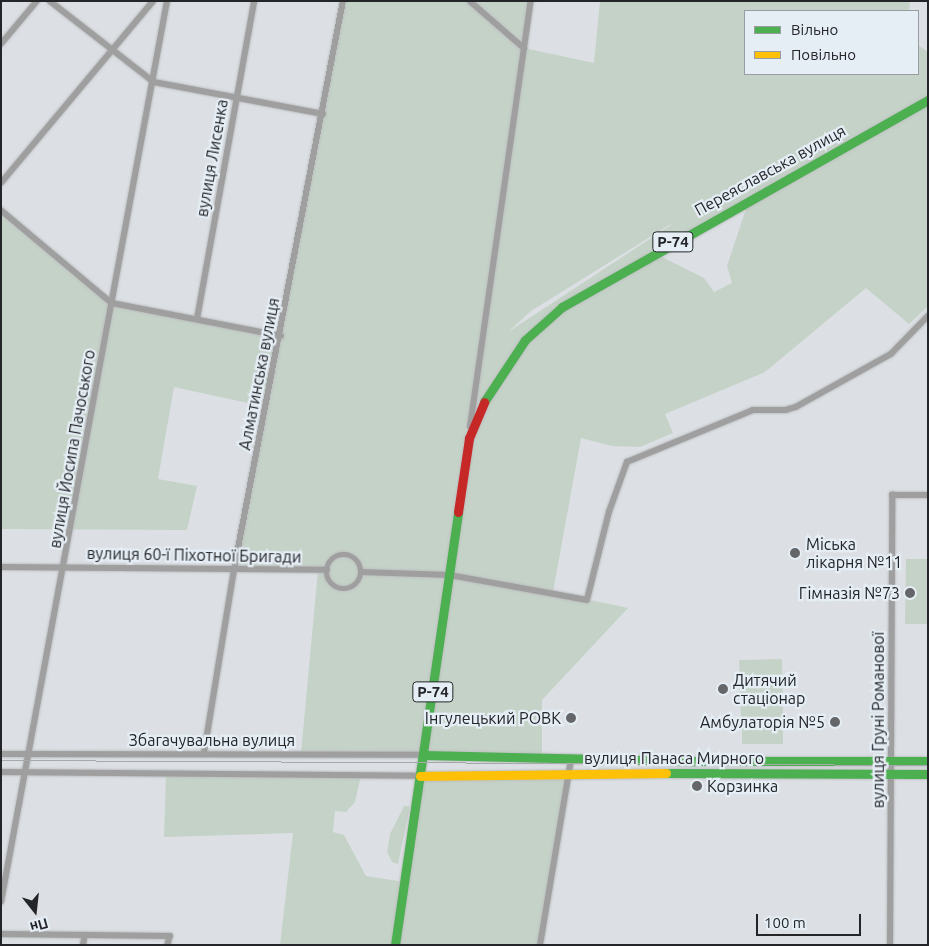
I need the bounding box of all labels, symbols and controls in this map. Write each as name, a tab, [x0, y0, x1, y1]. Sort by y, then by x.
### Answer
legend	[744, 10, 919, 75]
text: Вільно	[791, 21, 838, 38]
text: Повільно	[791, 46, 856, 63]
street label: вулиця Лисенка	[192, 98, 232, 218]
street label: Переяславська вулиця	[691, 120, 849, 220]
road number: Р-74	[652, 230, 694, 254]
street label: Алматинська вулиця	[235, 296, 283, 452]
street label: вулиця Йосипа Пачоського	[45, 348, 99, 550]
place label: Міська лікарня №11	[806, 534, 902, 572]
street label: вулиця 60-ї Піхотної Бригади	[87, 544, 301, 566]
marker: Міська лікарня №11	[788, 546, 802, 560]
place label: Гімназія №73	[799, 583, 900, 603]
marker: Гімназія №73	[904, 587, 916, 599]
street label: вулиця Груні Романової	[868, 632, 888, 808]
place label: Дитячий стаціонар	[733, 670, 805, 708]
road number: Р-74	[412, 680, 454, 704]
marker: Дитячий стаціонар	[717, 683, 729, 695]
place label: Інгулецький РОВК	[425, 708, 561, 728]
marker: Інгулецький РОВК	[565, 712, 577, 724]
place label: Амбулаторія №5	[700, 712, 825, 732]
marker: Амбулаторія №5	[829, 716, 841, 728]
street label: Збагачувальна вулиця	[129, 730, 295, 750]
street label: вулиця Панаса Мирного	[584, 748, 764, 768]
place label: Корзинка	[707, 776, 778, 796]
marker: Корзинка	[691, 780, 703, 792]
north arrow	[10, 886, 60, 936]
scale bar	[759, 904, 864, 936]
text: 100 m	[764, 914, 806, 931]
text: Пн	[28, 915, 50, 936]

